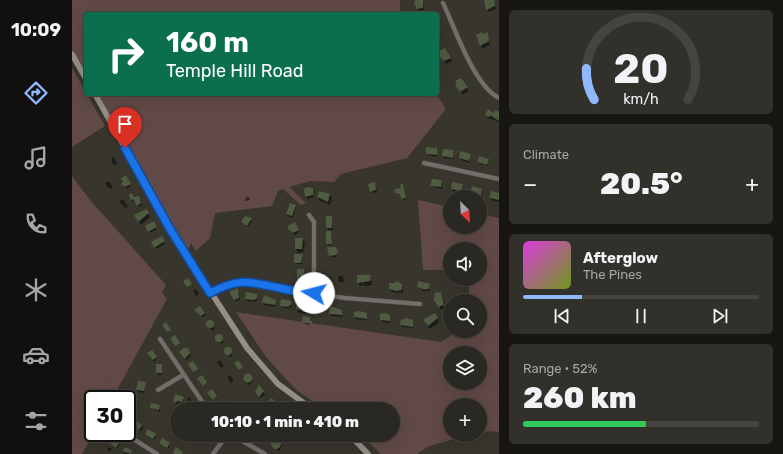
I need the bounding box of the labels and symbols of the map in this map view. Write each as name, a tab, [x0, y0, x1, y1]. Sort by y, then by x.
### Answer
pin	[108, 107, 142, 148]
north arrow	[443, 190, 487, 234]
position arrow	[293, 272, 335, 314]
speed limit sign: 30	[84, 390, 136, 442]

